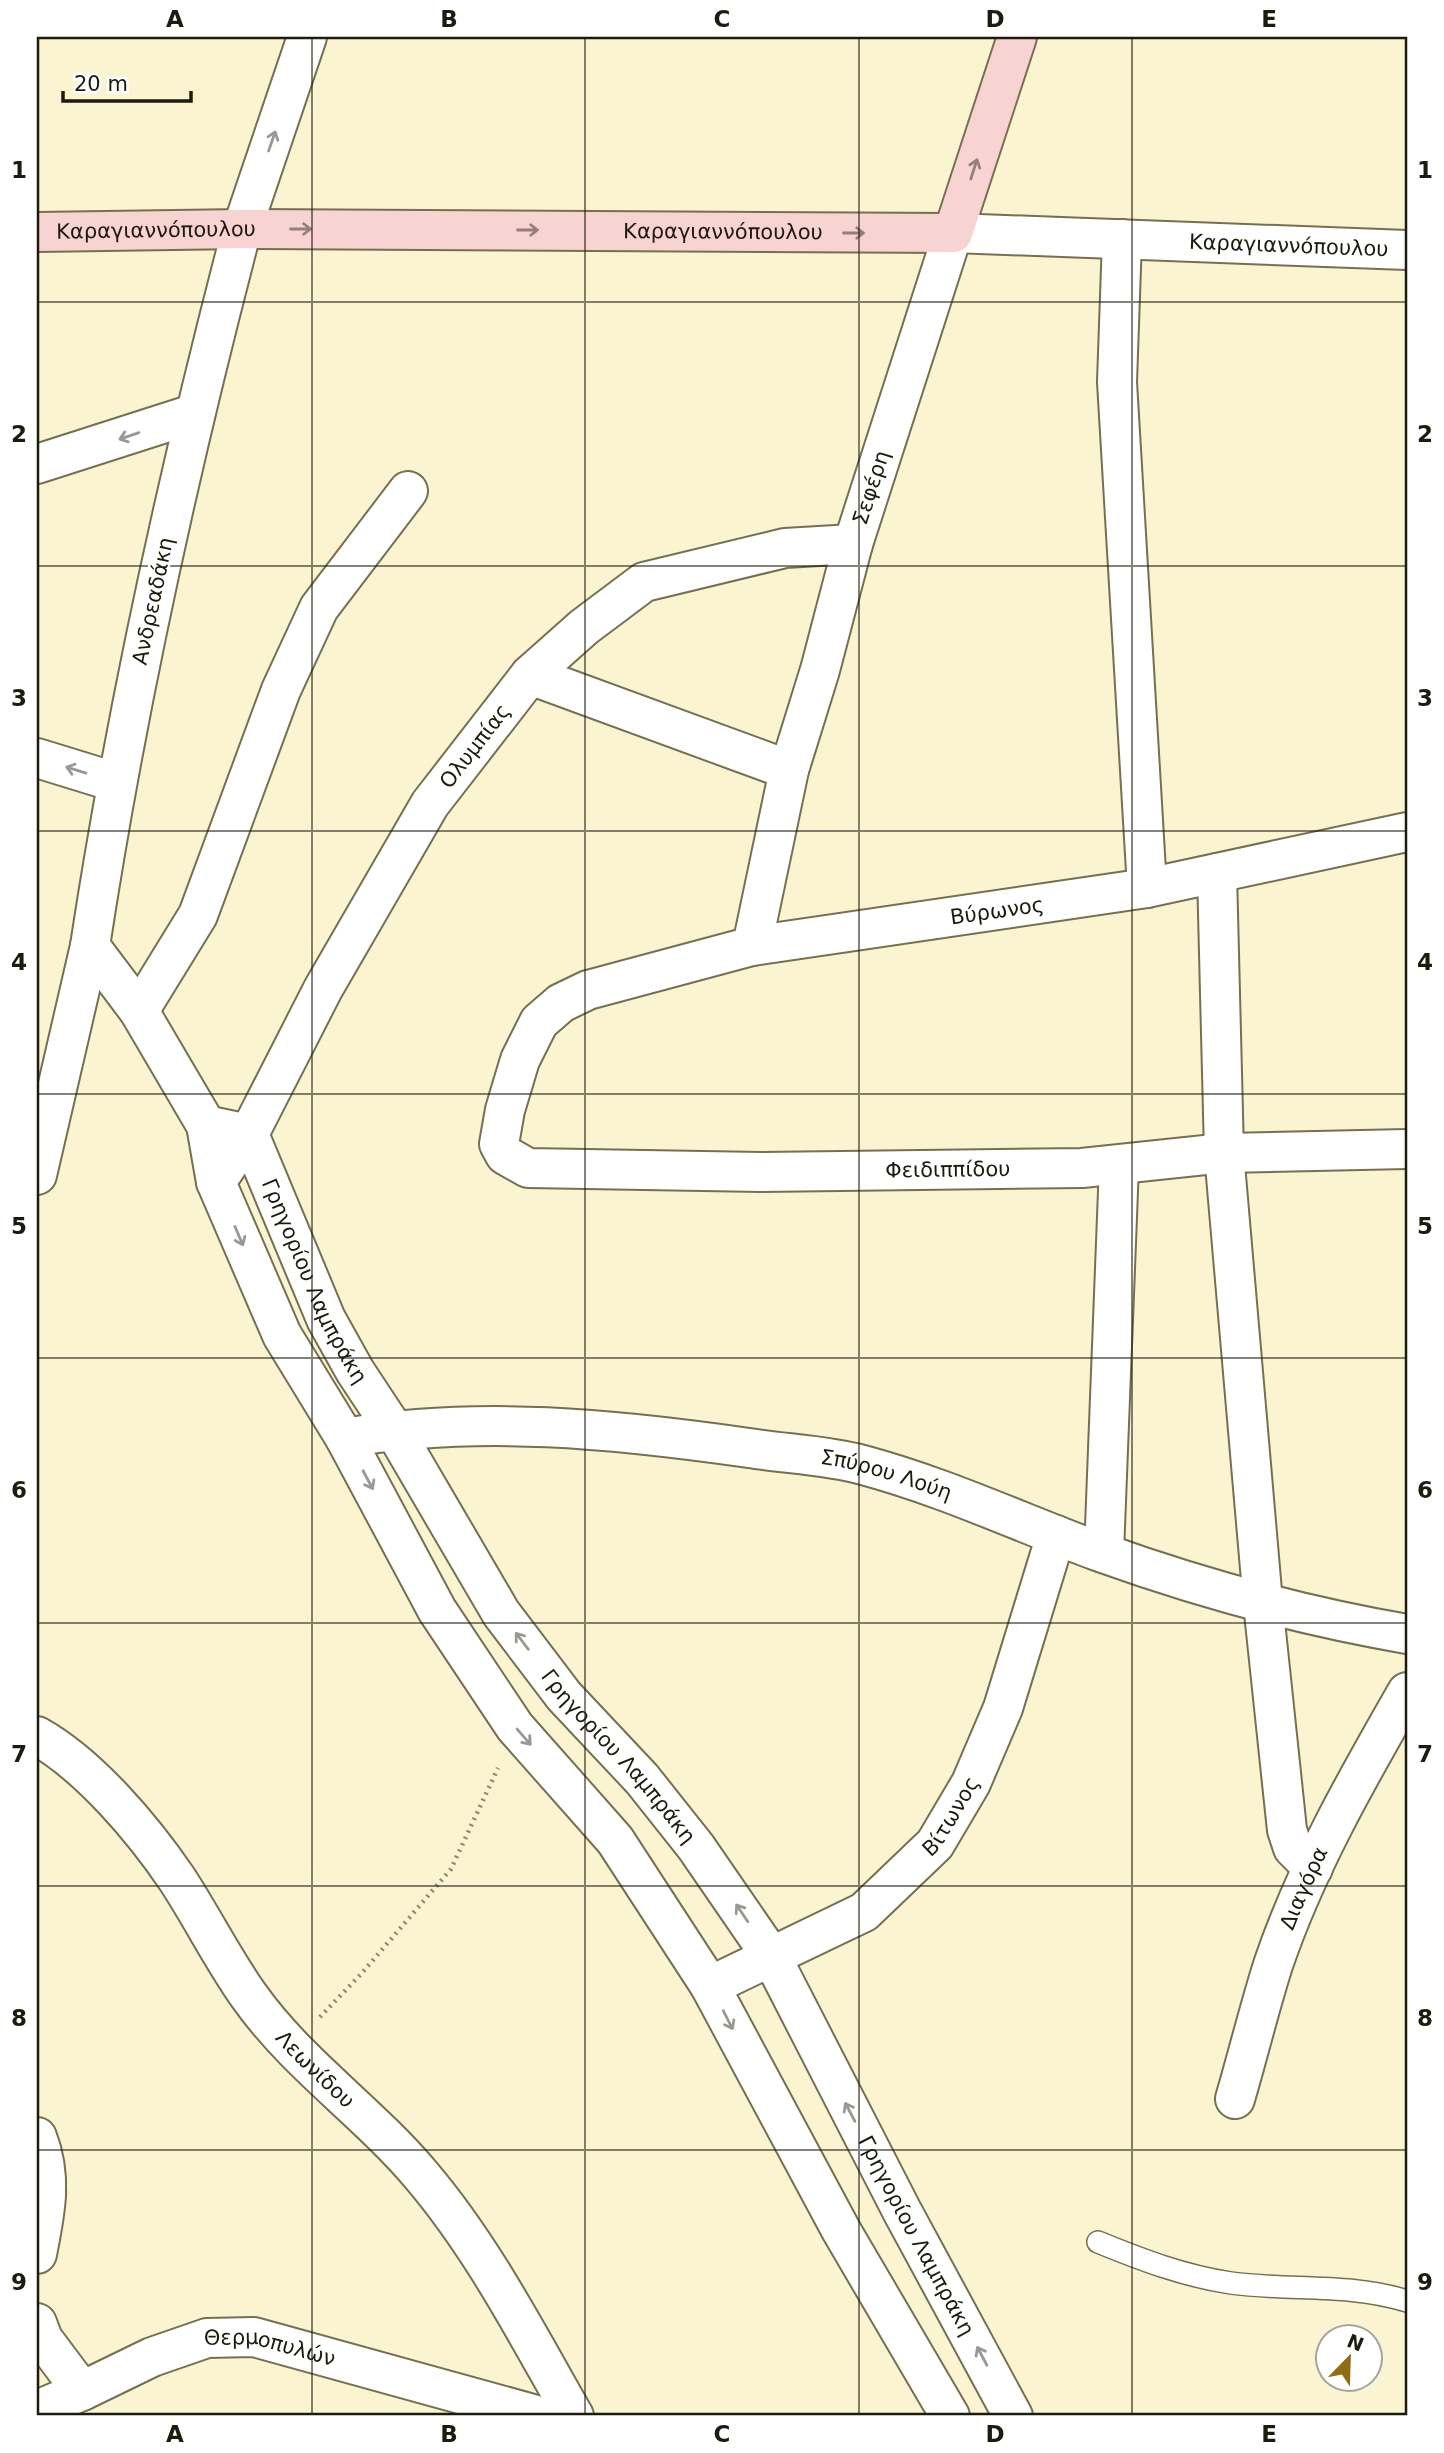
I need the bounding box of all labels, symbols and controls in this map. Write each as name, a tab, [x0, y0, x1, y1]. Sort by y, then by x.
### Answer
text: A	[166, 6, 184, 32]
text: B	[440, 6, 458, 32]
text: C	[714, 6, 730, 32]
text: D	[985, 6, 1005, 32]
text: E	[1261, 6, 1277, 32]
scale bar	[63, 60, 191, 104]
text: 20 m	[74, 72, 128, 96]
one-way arrow	[267, 130, 279, 152]
text: 1	[11, 157, 27, 183]
text: 1	[1417, 157, 1433, 183]
one-way arrow	[969, 158, 982, 180]
street label: Καραγιαννόπουλου	[56, 217, 256, 244]
street label: Καραγιαννόπουλου	[623, 219, 823, 244]
one-way arrow	[289, 222, 312, 236]
one-way arrow	[517, 224, 540, 237]
one-way arrow	[842, 226, 865, 240]
street label: Καραγιαννόπουλου	[1189, 230, 1389, 261]
text: 2	[11, 421, 27, 447]
text: 2	[1417, 421, 1433, 447]
one-way arrow	[118, 431, 140, 443]
street label: Σεφέρη	[848, 448, 894, 528]
street label: Ανδρεαδάκη	[128, 535, 178, 667]
text: 3	[11, 685, 27, 711]
text: 3	[1417, 685, 1433, 711]
street label: Ολυμπίας	[435, 699, 515, 793]
one-way arrow	[65, 763, 87, 776]
street label: Βύρωνος	[949, 893, 1045, 929]
text: 4	[11, 949, 27, 975]
text: 4	[1417, 949, 1433, 975]
street label: Φειδιππίδου	[885, 1157, 1011, 1182]
street label: Γρηγορίου Λαμπράκη	[257, 1175, 372, 1388]
text: 5	[11, 1213, 27, 1239]
text: 5	[1417, 1213, 1433, 1239]
one-way arrow	[233, 1225, 246, 1246]
street label: Σπύρου Λούη	[819, 1445, 955, 1505]
one-way arrow	[362, 1469, 375, 1490]
text: 6	[11, 1477, 27, 1503]
text: 6	[1417, 1477, 1433, 1503]
one-way arrow	[515, 1632, 530, 1651]
street label: Γρηγορίου Λαμπράκη	[536, 1665, 700, 1848]
one-way arrow	[516, 1728, 532, 1746]
text: 7	[11, 1741, 27, 1767]
text: 7	[1417, 1741, 1433, 1767]
street label: Βίτωνος	[918, 1772, 984, 1861]
street label: Διαγόρα	[1275, 1843, 1333, 1933]
one-way arrow	[734, 1904, 749, 1923]
text: 8	[11, 2005, 27, 2031]
text: 8	[1417, 2005, 1433, 2031]
one-way arrow	[721, 2009, 735, 2030]
street label: Λεωνίδου	[271, 2026, 359, 2113]
one-way arrow	[843, 2102, 857, 2123]
street label: Γρηγορίου Λαμπράκη	[853, 2132, 979, 2340]
text: 9	[11, 2269, 27, 2295]
text: 9	[1417, 2269, 1433, 2295]
north arrow	[1314, 2324, 1384, 2394]
street label: Θερμοπυλών	[204, 2325, 338, 2371]
text: N	[1344, 2329, 1367, 2356]
one-way arrow	[974, 2346, 988, 2366]
text: A	[166, 2421, 184, 2447]
text: B	[440, 2421, 458, 2447]
text: C	[714, 2421, 730, 2447]
text: D	[985, 2421, 1005, 2447]
text: E	[1261, 2421, 1277, 2447]

